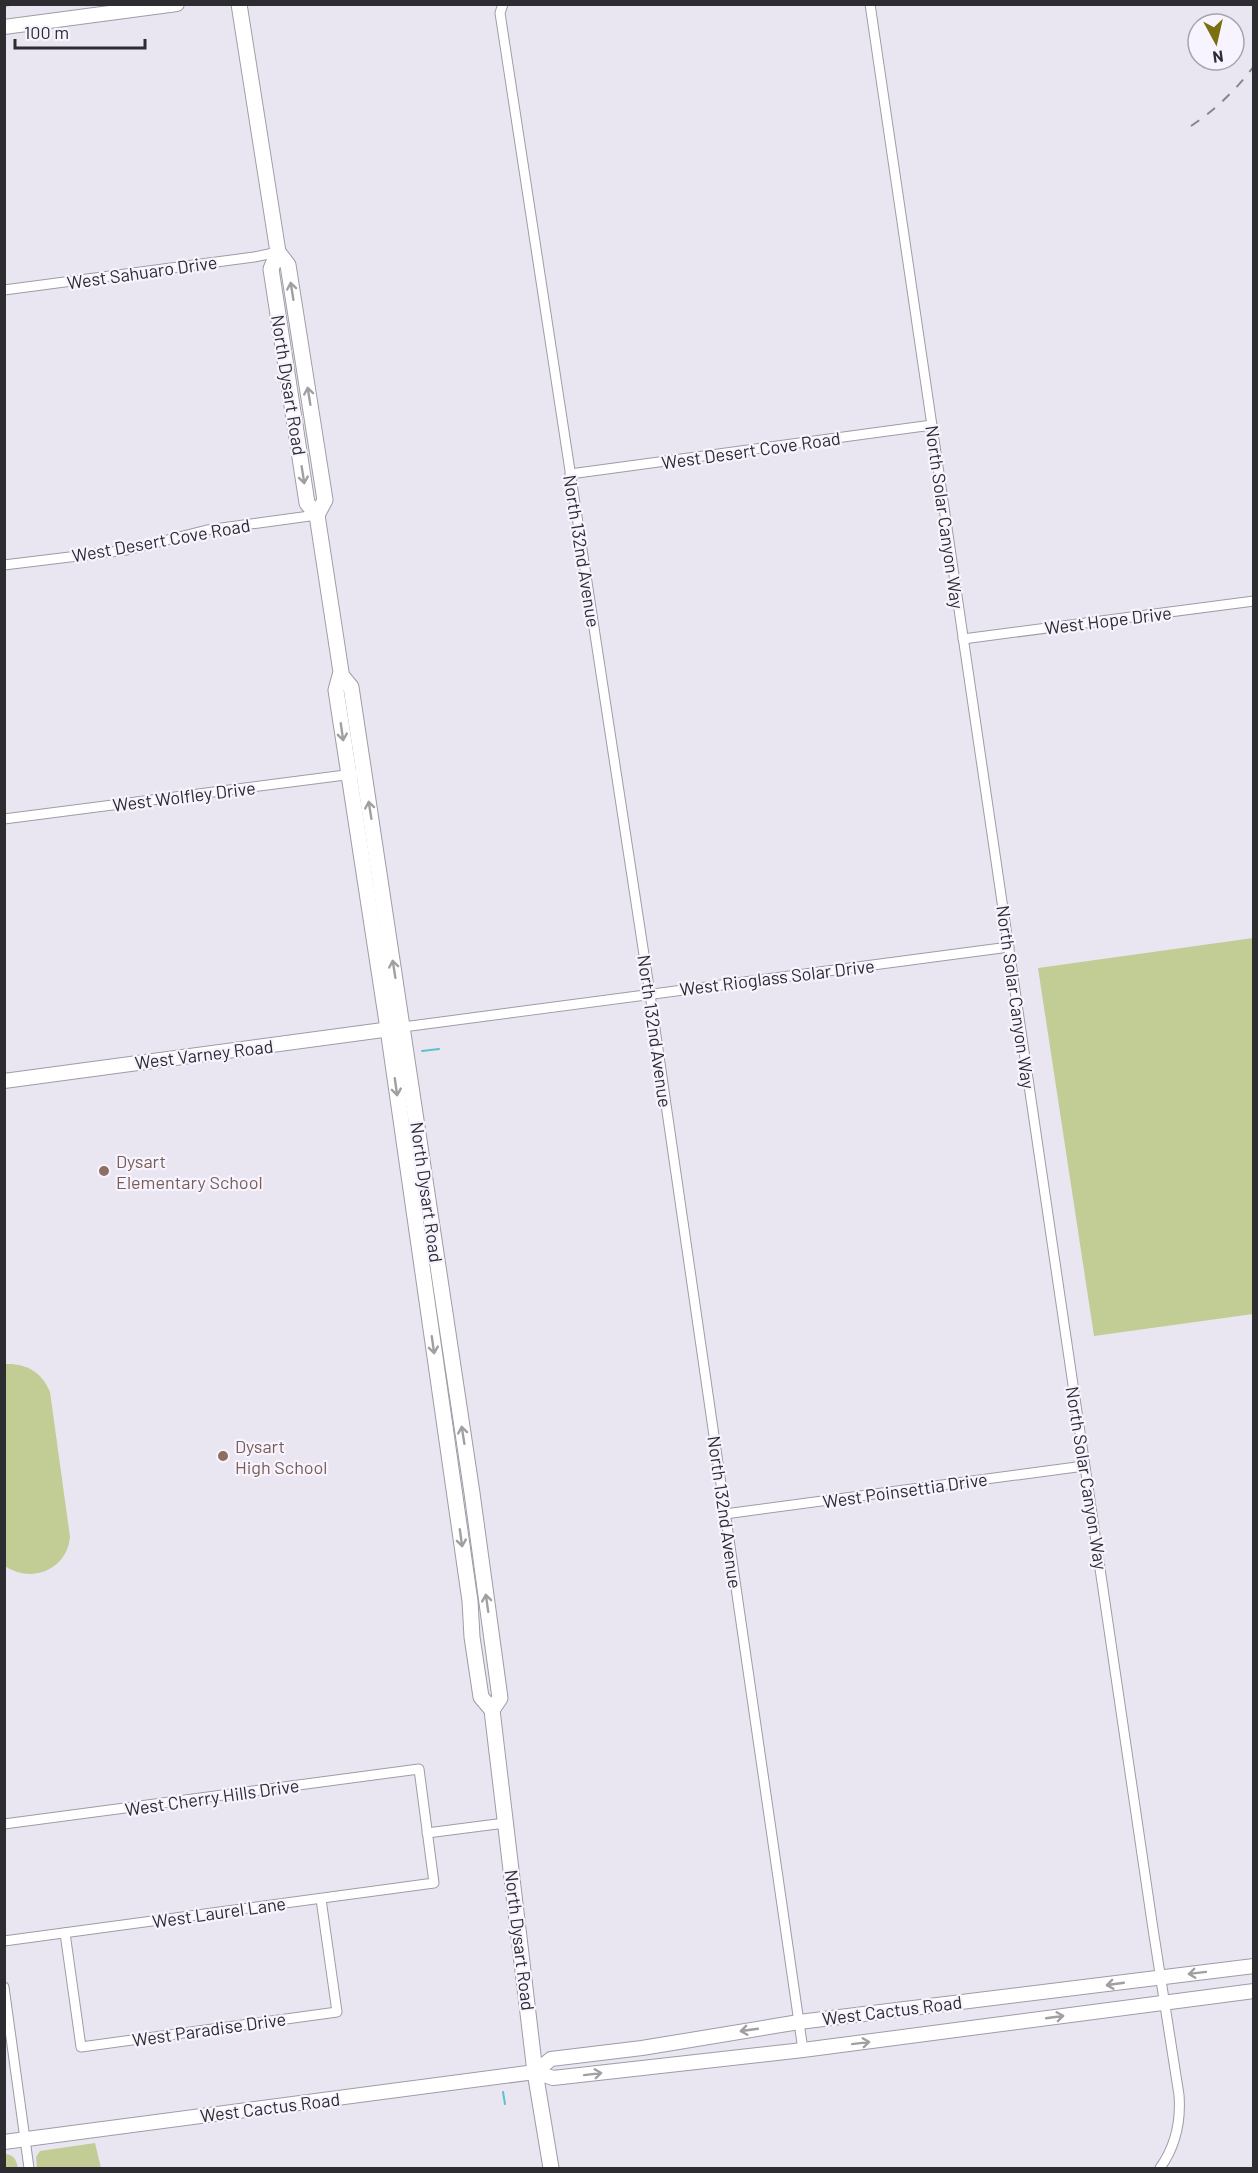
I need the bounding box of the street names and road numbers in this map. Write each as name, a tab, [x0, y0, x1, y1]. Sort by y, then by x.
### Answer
street label: West Sahuaro Drive	[66, 251, 218, 293]
street label: North Dysart Road	[267, 313, 311, 457]
street label: North Solar Canyon Way	[921, 424, 969, 610]
street label: West Desert Cove Road	[660, 427, 842, 473]
street label: North 132nd Avenue	[559, 473, 605, 629]
street label: West Desert Cove Road	[70, 513, 252, 567]
street label: West Hope Drive	[1043, 601, 1173, 639]
street label: West Wolfley Drive	[111, 776, 257, 816]
street label: North Solar Canyon Way	[992, 904, 1040, 1090]
street label: North 132nd Avenue	[633, 953, 677, 1109]
street label: West Rioglass Solar Drive	[678, 954, 876, 1000]
street label: West Varney Road	[134, 1035, 274, 1073]
street label: North Dysart Road	[406, 1120, 448, 1264]
street label: North Solar Canyon Way	[1062, 1385, 1112, 1571]
street label: North 132nd Avenue	[703, 1434, 747, 1590]
street label: West Poinsettia Drive	[821, 1468, 989, 1512]
street label: West Cherry Hills Drive	[123, 1774, 301, 1820]
street label: North Dysart Road	[500, 1868, 540, 2012]
street label: West Laurel Lane	[151, 1892, 287, 1932]
street label: West Cactus Road	[821, 1991, 963, 2029]
street label: West Paradise Drive	[131, 2007, 287, 2051]
street label: West Cactus Road	[199, 2088, 341, 2126]

